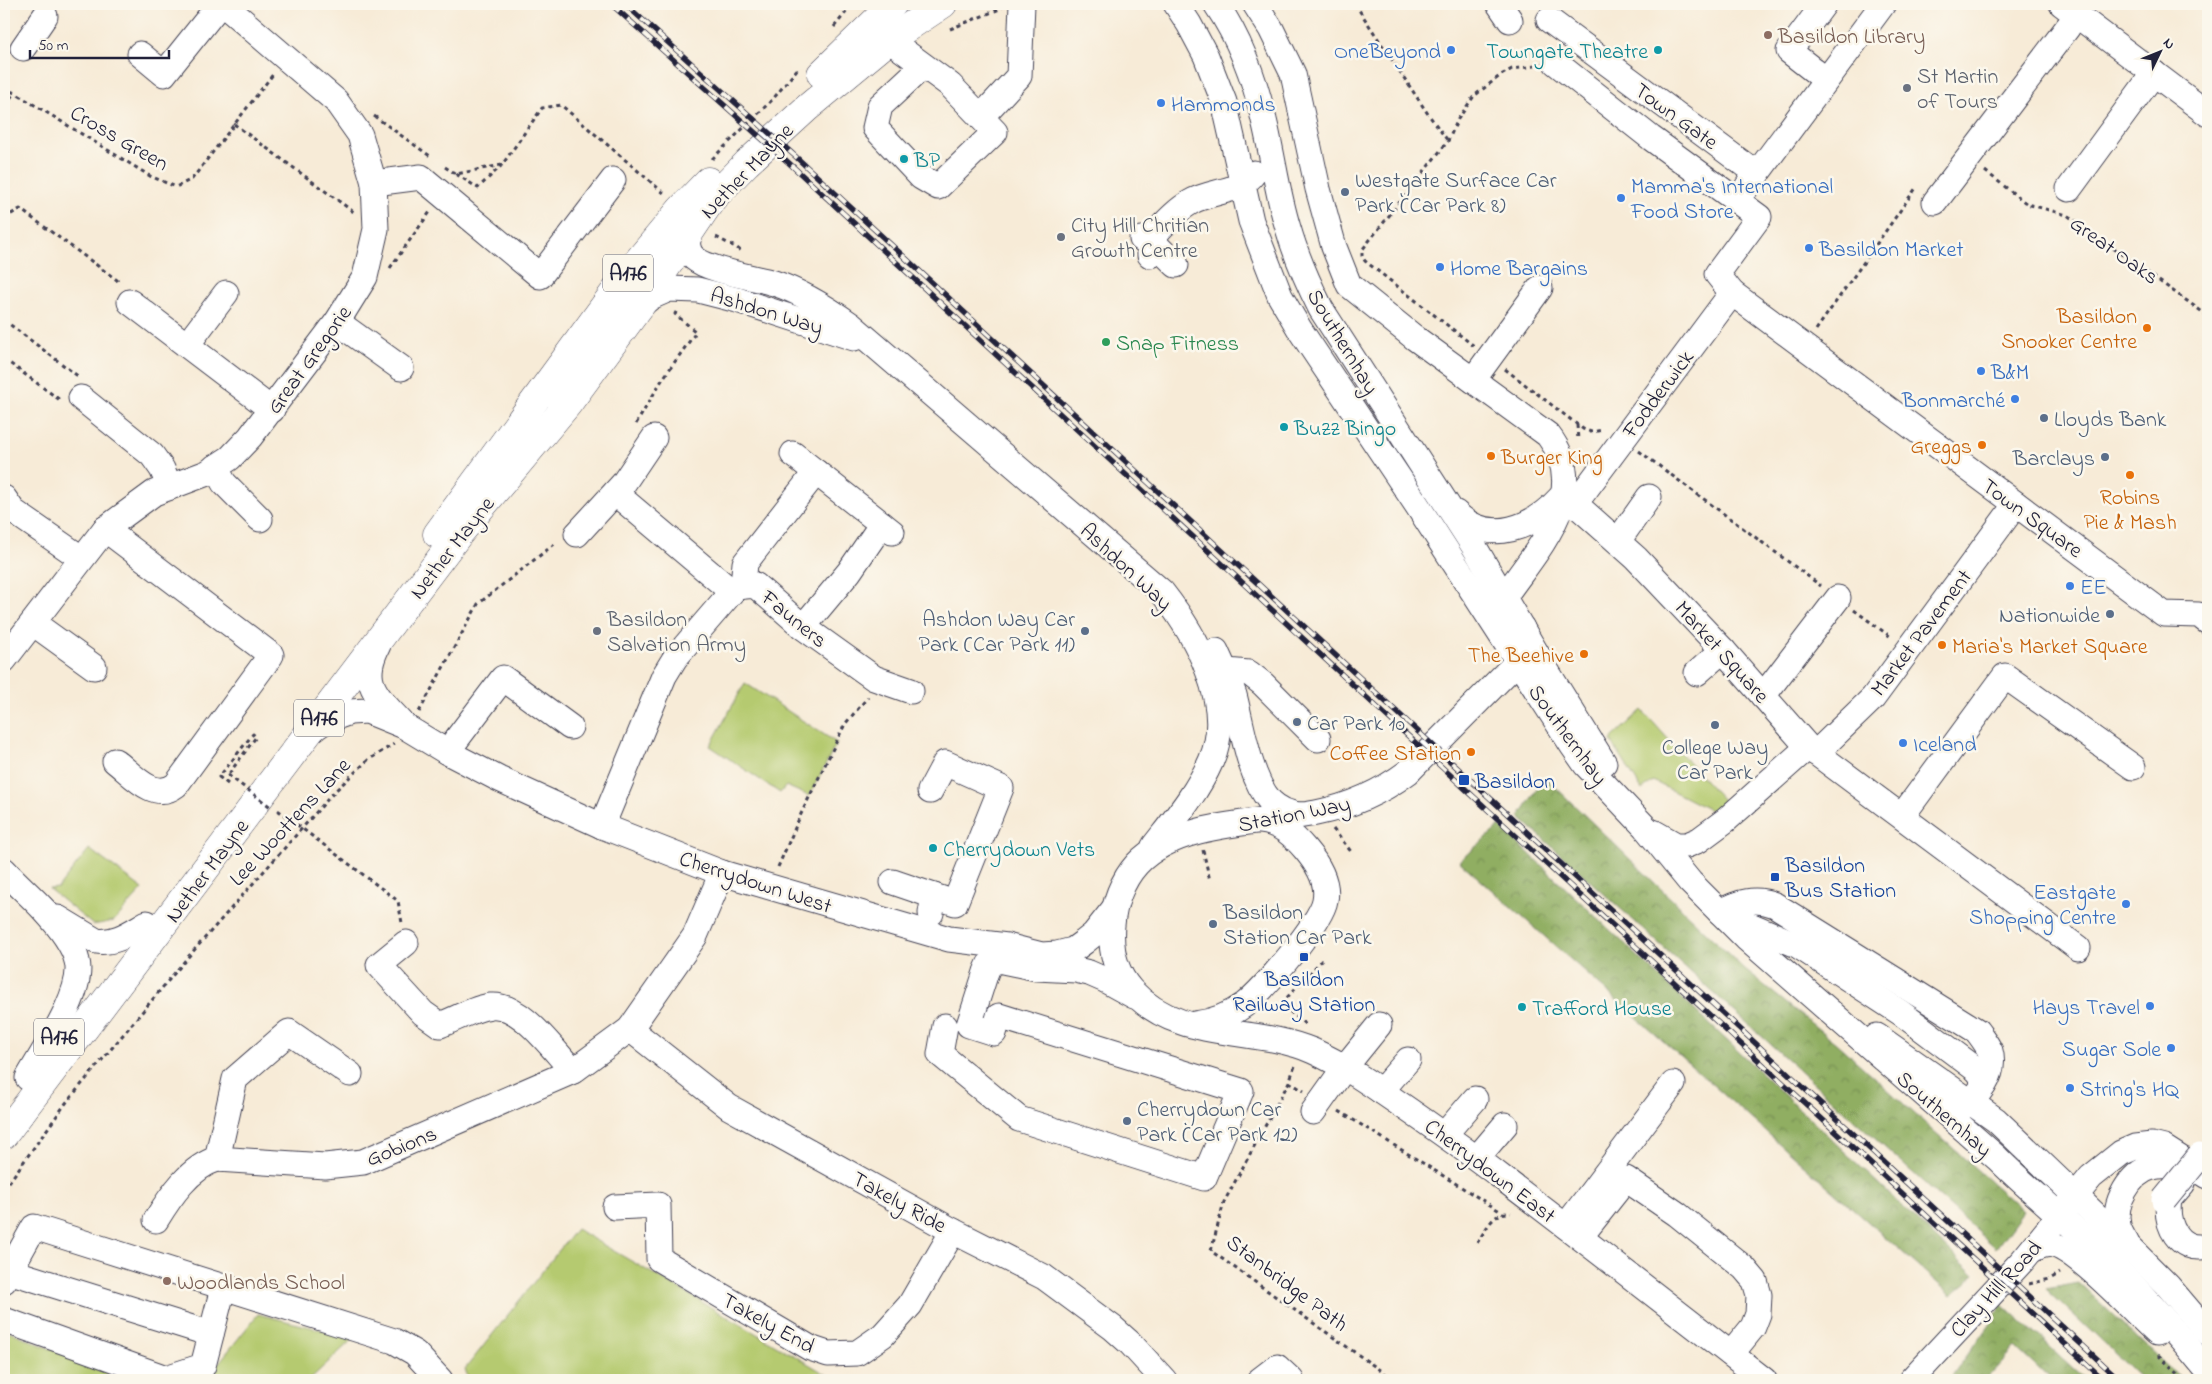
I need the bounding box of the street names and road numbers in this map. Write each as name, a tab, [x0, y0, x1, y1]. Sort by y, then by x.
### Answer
street label: Town Gate	[1627, 76, 1724, 159]
street label: Cross Green	[63, 98, 174, 181]
street label: Nether Mayne	[694, 117, 803, 228]
street label: Great Oaks	[2062, 209, 2164, 294]
road number: A176	[603, 254, 653, 292]
street label: Ashdon Way	[705, 281, 827, 346]
street label: Southernhay	[1296, 284, 1386, 402]
street label: Great Gregorie	[260, 300, 362, 422]
street label: Fodderwick	[1615, 344, 1703, 446]
street label: Town Square	[1974, 472, 2089, 567]
street label: Nether Mayne	[403, 490, 505, 608]
street label: Ashdon Way	[1071, 517, 1178, 620]
street label: Market Pavement	[1864, 563, 1981, 704]
street label: Fauners	[752, 583, 833, 657]
street label: Market Square	[1666, 594, 1776, 712]
street label: Southernhay	[1518, 679, 1614, 793]
road number: A176	[294, 700, 344, 736]
street label: Lee Woottens Lane	[223, 751, 360, 895]
street label: Station Way	[1236, 789, 1354, 843]
street label: Nether Mayne	[159, 813, 259, 931]
street label: Cherrydown West	[674, 844, 836, 925]
road number: A176	[34, 1019, 84, 1056]
street label: Southernhay	[1887, 1064, 1998, 1167]
street label: Cherrydown East	[1416, 1112, 1562, 1234]
street label: Gobions	[362, 1119, 442, 1176]
street label: Takely Ride	[845, 1164, 952, 1244]
street label: Stanbridge Path	[1218, 1228, 1354, 1342]
street label: Clay Hill Road	[1944, 1234, 2052, 1347]
street label: Takely End	[715, 1286, 820, 1364]

